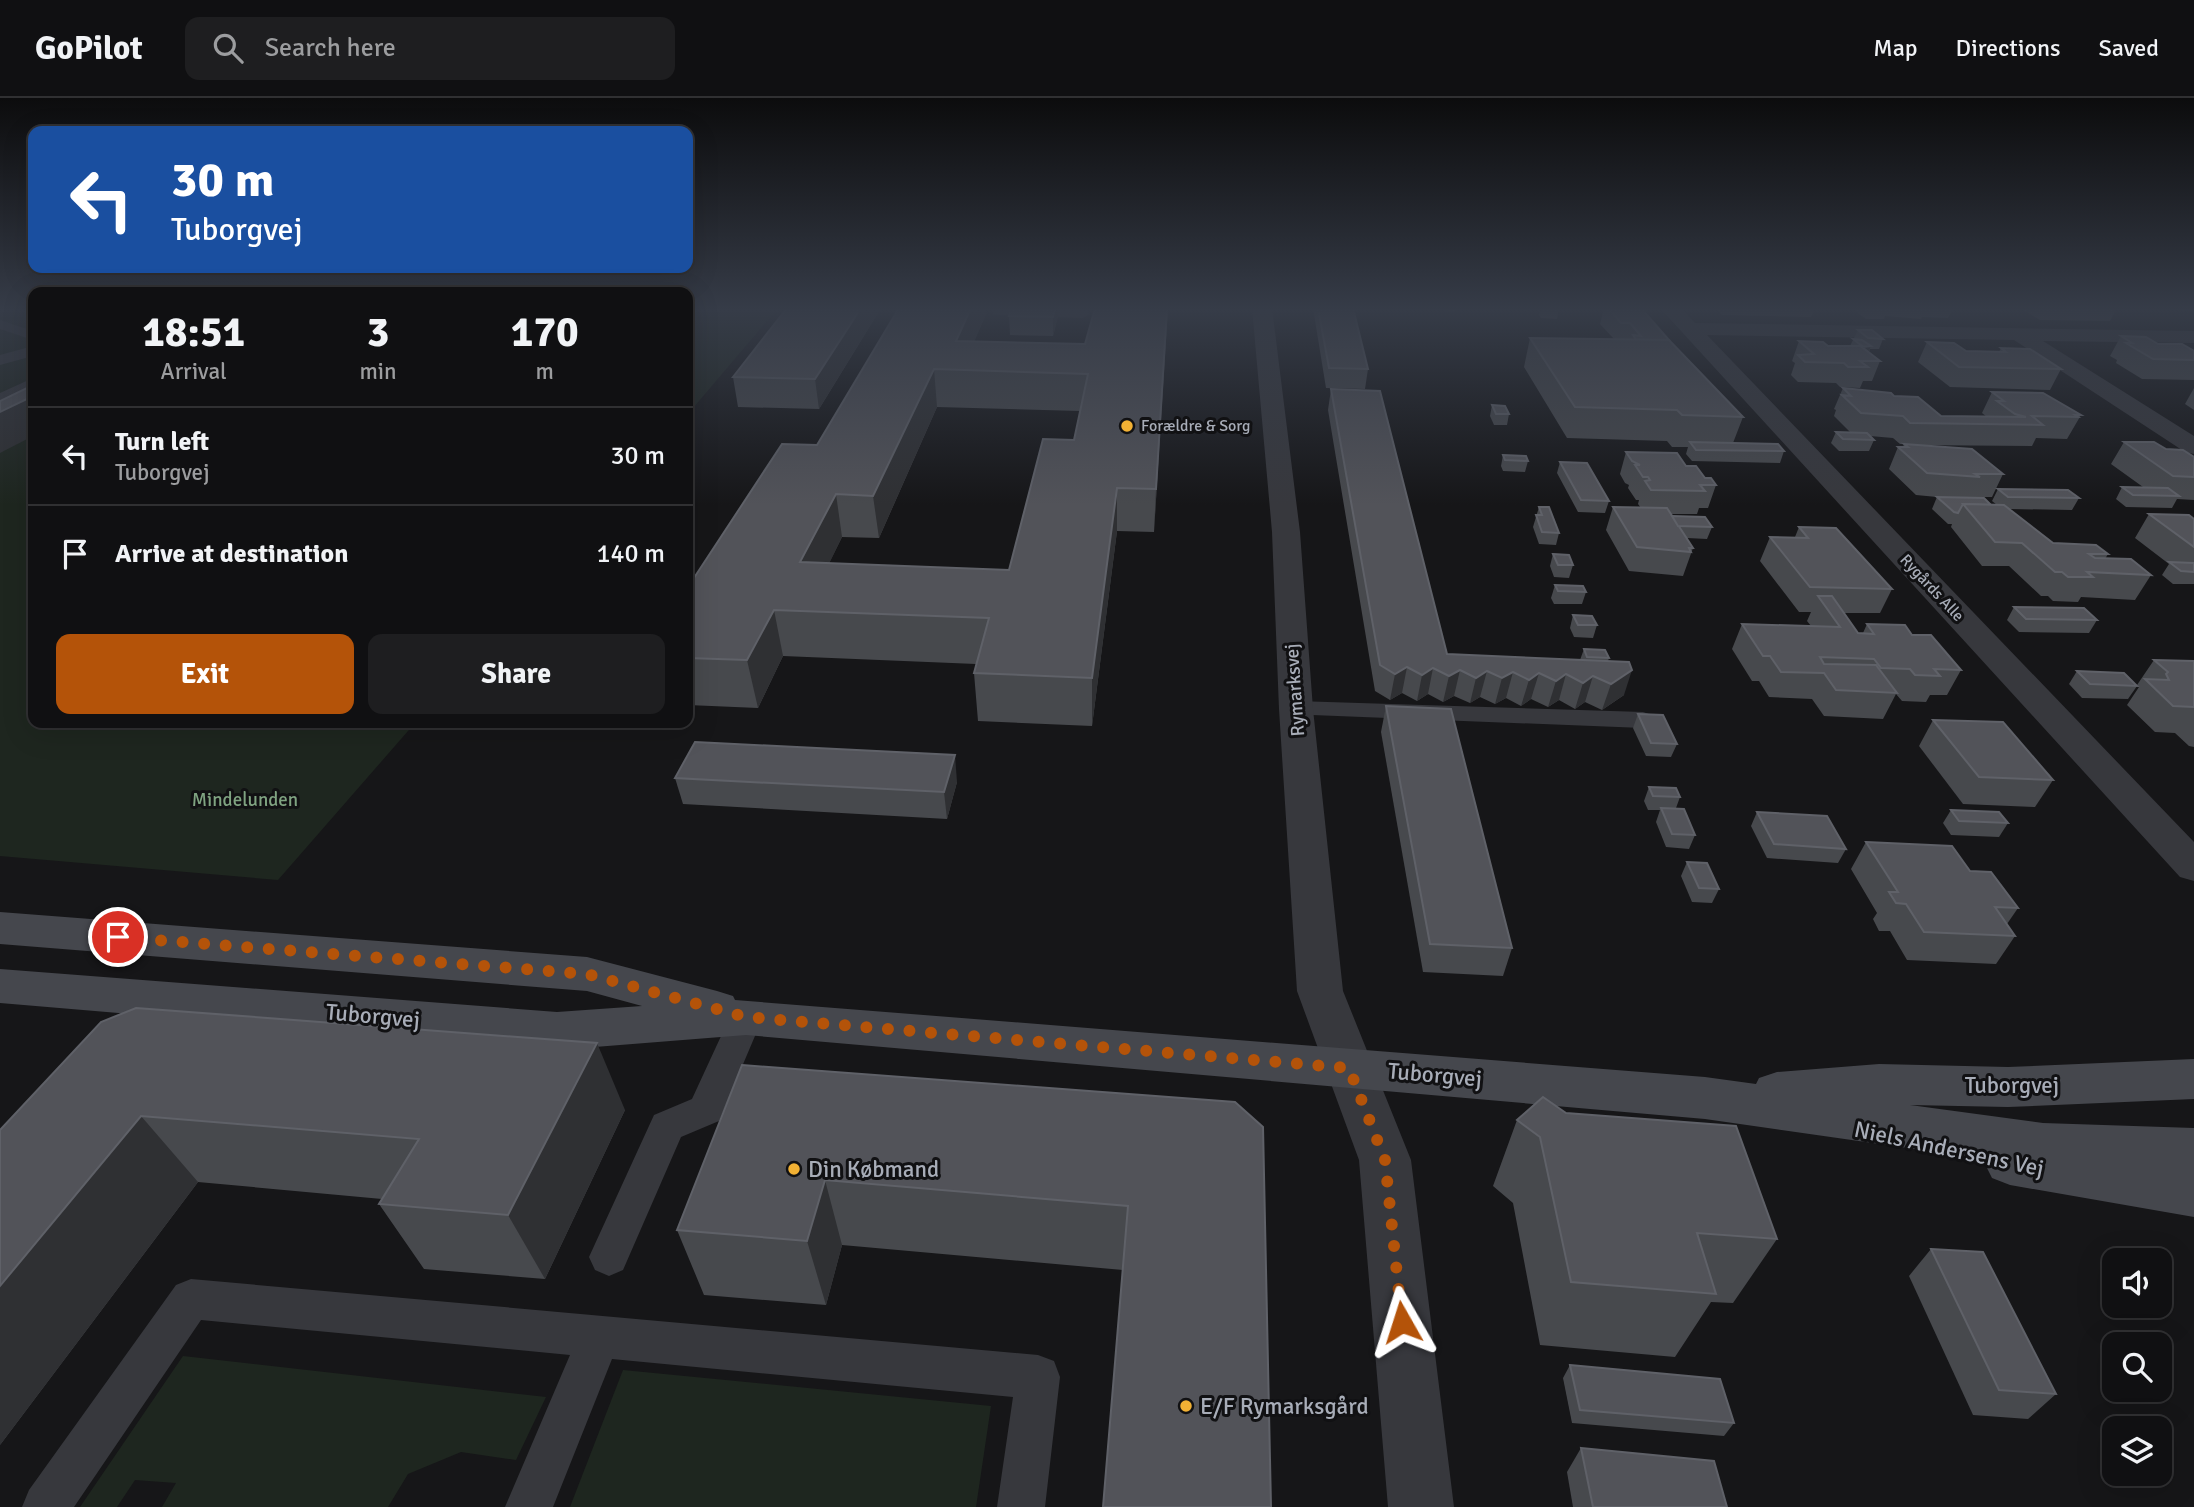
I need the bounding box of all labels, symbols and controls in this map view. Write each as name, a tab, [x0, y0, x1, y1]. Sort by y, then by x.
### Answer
search box	[185, 17, 675, 80]
text: GoPilot	[35, 28, 143, 69]
icon: search	[209, 29, 247, 67]
text: Search here	[265, 32, 396, 64]
text: Map	[1873, 33, 1918, 63]
text: Directions	[1956, 33, 2061, 63]
text: Saved	[2099, 33, 2159, 63]
text: 30 m	[171, 150, 274, 210]
icon: left	[56, 154, 147, 245]
text: Tuborgvej	[171, 210, 303, 249]
text: 18:51	[142, 307, 245, 358]
text: 3	[367, 307, 389, 358]
text: 170	[511, 307, 579, 358]
text: Arrival	[161, 357, 227, 386]
text: min	[359, 357, 397, 386]
text: m	[536, 357, 554, 386]
place label: Forældre & Sorg	[1141, 416, 1251, 436]
marker: Forældre & Sorg	[1119, 418, 1135, 434]
text: Turn left	[115, 426, 209, 458]
icon: left	[56, 437, 94, 475]
text: 30 m	[610, 440, 665, 472]
text: Tuborgvej	[115, 458, 210, 487]
icon: arrive	[56, 535, 94, 573]
text: Arrive at destination	[115, 538, 348, 570]
text: 140 m	[596, 538, 665, 570]
street label: Rygårds Alle	[1896, 550, 1968, 626]
button: Exit	[56, 634, 354, 714]
button: Share	[368, 634, 665, 714]
street label: Rymarksvej	[1280, 643, 1310, 737]
park label: Mindelunden	[192, 788, 298, 812]
pin	[88, 907, 148, 967]
icon: arrive	[99, 918, 137, 956]
street label: Tuborgvej	[325, 997, 421, 1035]
street label: Tuborgvej	[1387, 1056, 1483, 1094]
street label: Tuborgvej	[1965, 1071, 2059, 1100]
street label: Niels Andersens Vej	[1851, 1115, 2047, 1183]
place label: Din Købmand	[808, 1155, 939, 1184]
marker: Din Købmand	[786, 1161, 802, 1177]
map controls	[2102, 1248, 2172, 1486]
button: sound	[2102, 1248, 2172, 1318]
position arrow	[1365, 1285, 1439, 1359]
button: search	[2102, 1332, 2172, 1402]
place label: E/F Rymarksgård	[1200, 1392, 1369, 1421]
marker: E/F Rymarksgård	[1178, 1398, 1194, 1414]
button: layers	[2102, 1416, 2172, 1486]

